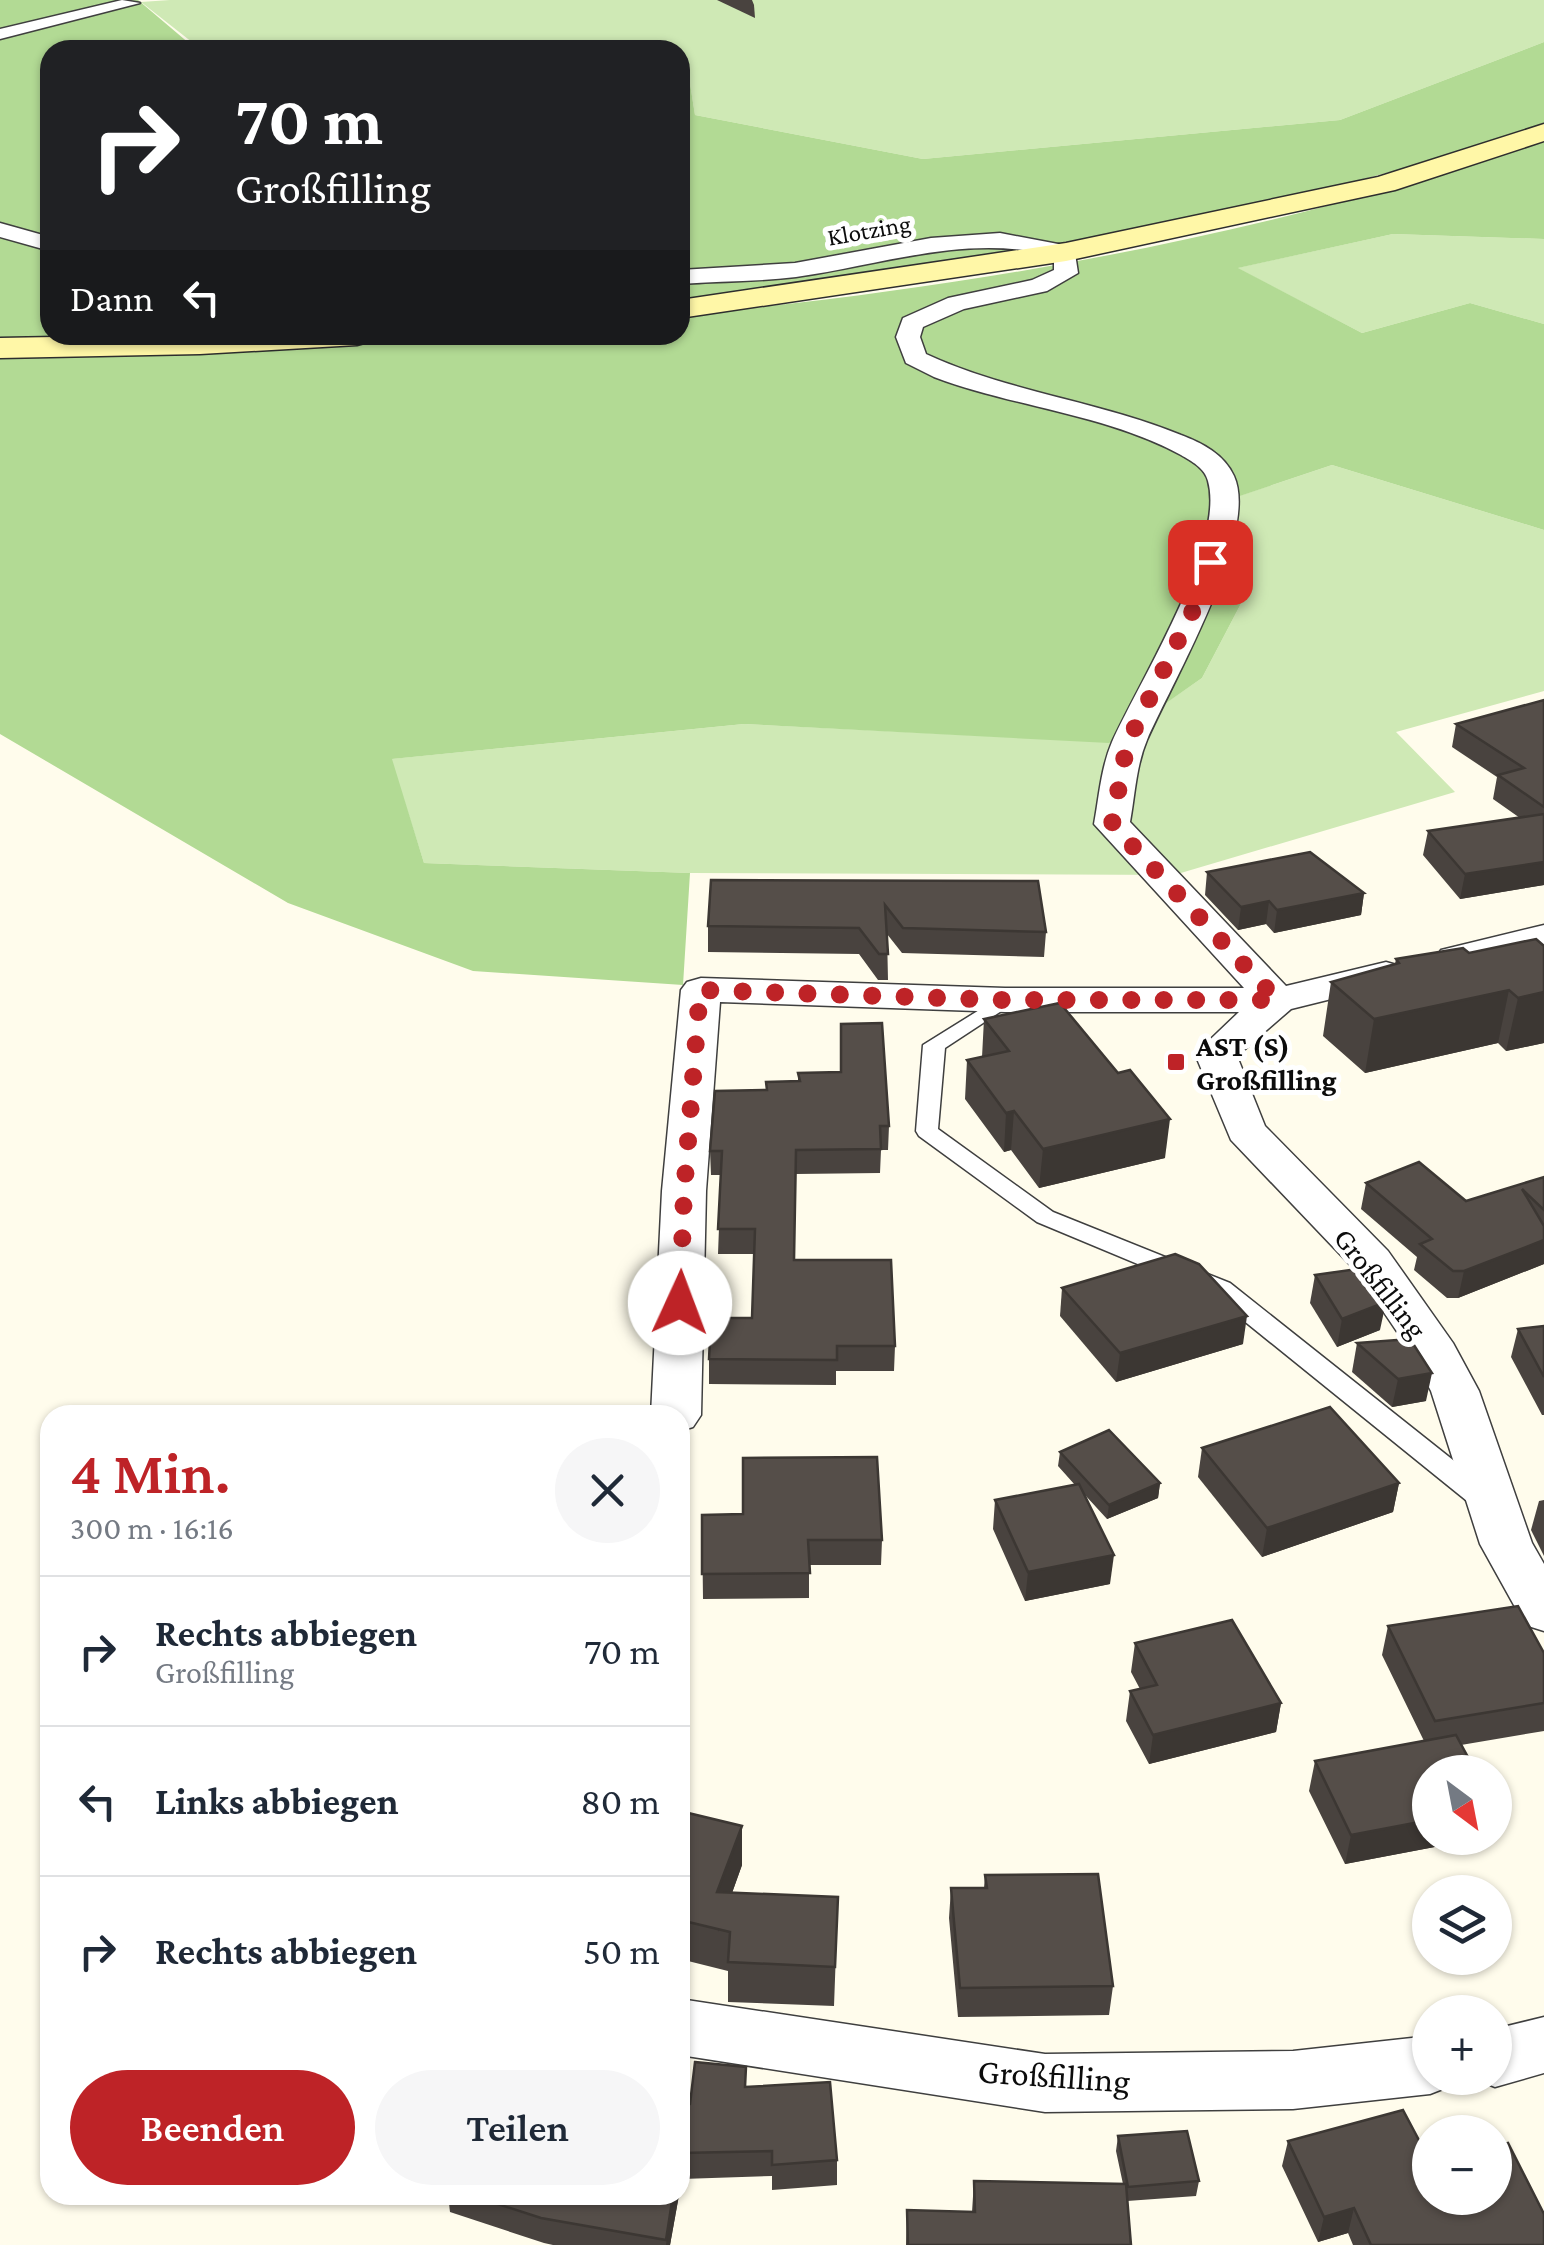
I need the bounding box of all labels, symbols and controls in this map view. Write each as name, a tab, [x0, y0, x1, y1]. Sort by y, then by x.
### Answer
icon: right	[70, 80, 200, 210]
text: 70 m	[235, 81, 383, 159]
text: Großfilling	[235, 163, 431, 213]
street label: Klotzing	[825, 209, 913, 252]
icon: left	[174, 270, 229, 325]
text: Dann	[70, 277, 154, 319]
pin	[1168, 520, 1253, 605]
icon: arrive	[1183, 535, 1238, 590]
place label: AST (S) Großfilling	[1195, 1029, 1337, 1096]
marker: AST (S) Großfilling	[1165, 1051, 1187, 1073]
street label: Großfilling	[1327, 1221, 1434, 1345]
position arrow	[628, 1251, 732, 1355]
button: close	[555, 1438, 660, 1543]
text: 4 Min.	[70, 1439, 230, 1506]
text: 300 m · 16:16	[70, 1510, 234, 1546]
text: Rechts abbiegen	[155, 1612, 417, 1654]
icon: right	[70, 1624, 125, 1679]
text: 70 m	[584, 1630, 660, 1672]
text: Großfilling	[155, 1654, 295, 1690]
north arrow	[1412, 1755, 1512, 1855]
map controls	[1412, 1755, 1512, 2215]
icon: left	[70, 1774, 125, 1829]
text: Links abbiegen	[155, 1780, 399, 1822]
text: 80 m	[580, 1780, 660, 1822]
button: layers	[1412, 1875, 1512, 1975]
icon: right	[70, 1924, 125, 1979]
text: Rechts abbiegen	[155, 1930, 417, 1972]
text: 50 m	[583, 1930, 660, 1972]
button: +	[1412, 1995, 1512, 2095]
street label: Großfilling	[976, 2051, 1132, 2101]
button: Beenden	[70, 2070, 355, 2185]
button: Teilen	[375, 2070, 660, 2185]
button: −	[1412, 2115, 1512, 2215]

